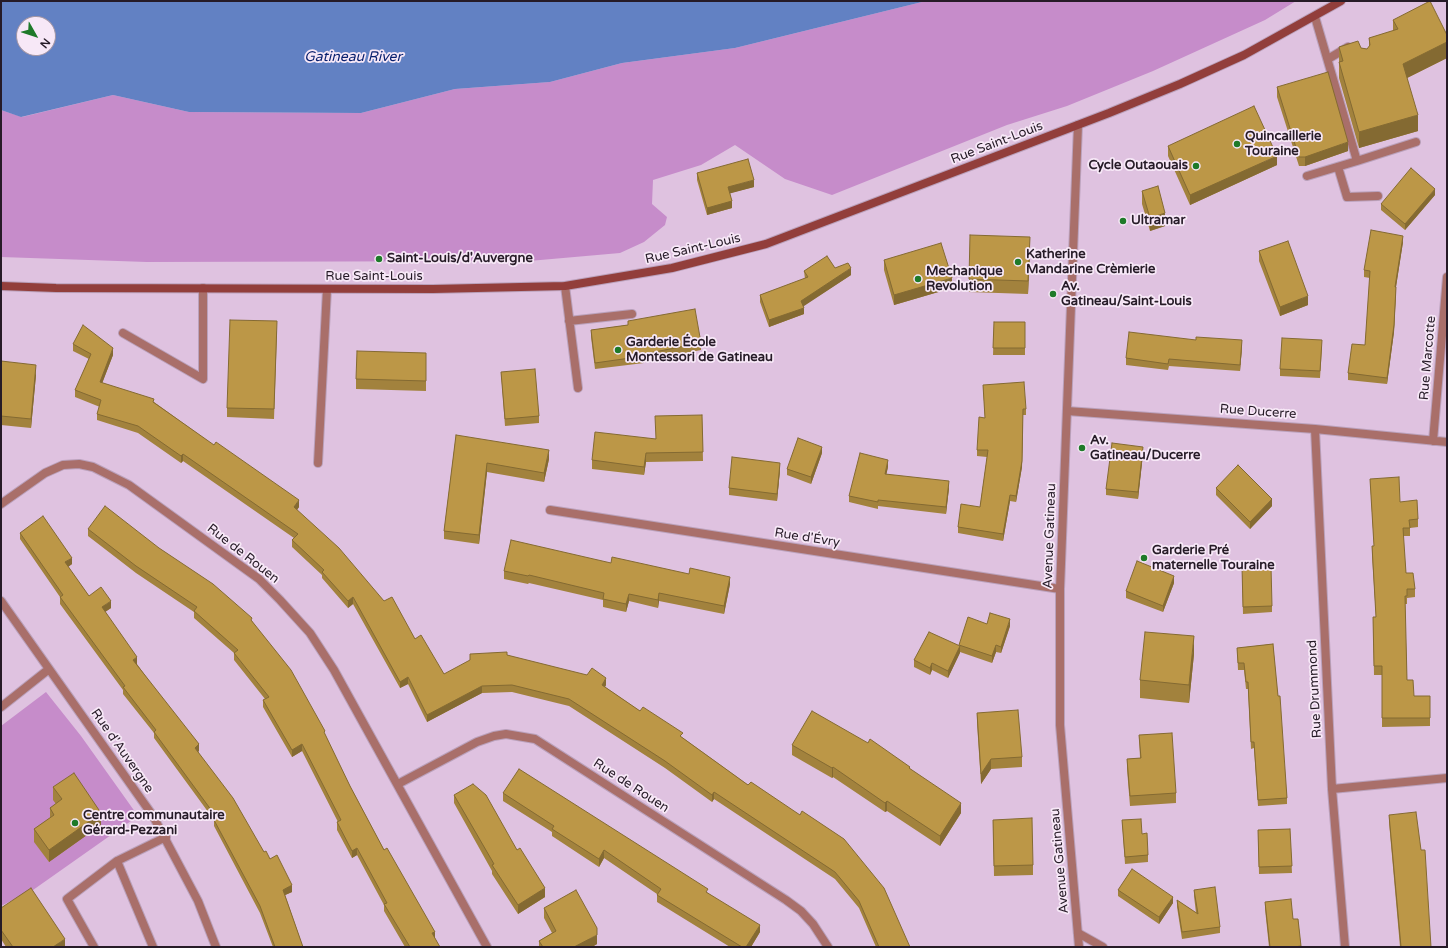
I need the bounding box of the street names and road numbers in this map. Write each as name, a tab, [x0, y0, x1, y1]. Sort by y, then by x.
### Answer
street label: Rue Saint-Louis	[949, 118, 1045, 168]
street label: Rue Saint-Louis	[644, 230, 742, 268]
street label: Rue Saint-Louis	[325, 269, 423, 285]
street label: Rue Marcotte	[1417, 315, 1439, 401]
street label: Rue Ducerre	[1219, 402, 1297, 422]
street label: Avenue Gatineau	[1040, 483, 1060, 589]
street label: Rue de Rouen	[204, 521, 282, 587]
street label: Rue d'Évry	[773, 525, 841, 551]
street label: Rue Drummond	[1305, 639, 1325, 739]
street label: Rue d'Auvergne	[87, 706, 157, 796]
street label: Rue de Rouen	[590, 756, 672, 816]
street label: Avenue Gatineau	[1048, 808, 1072, 914]

